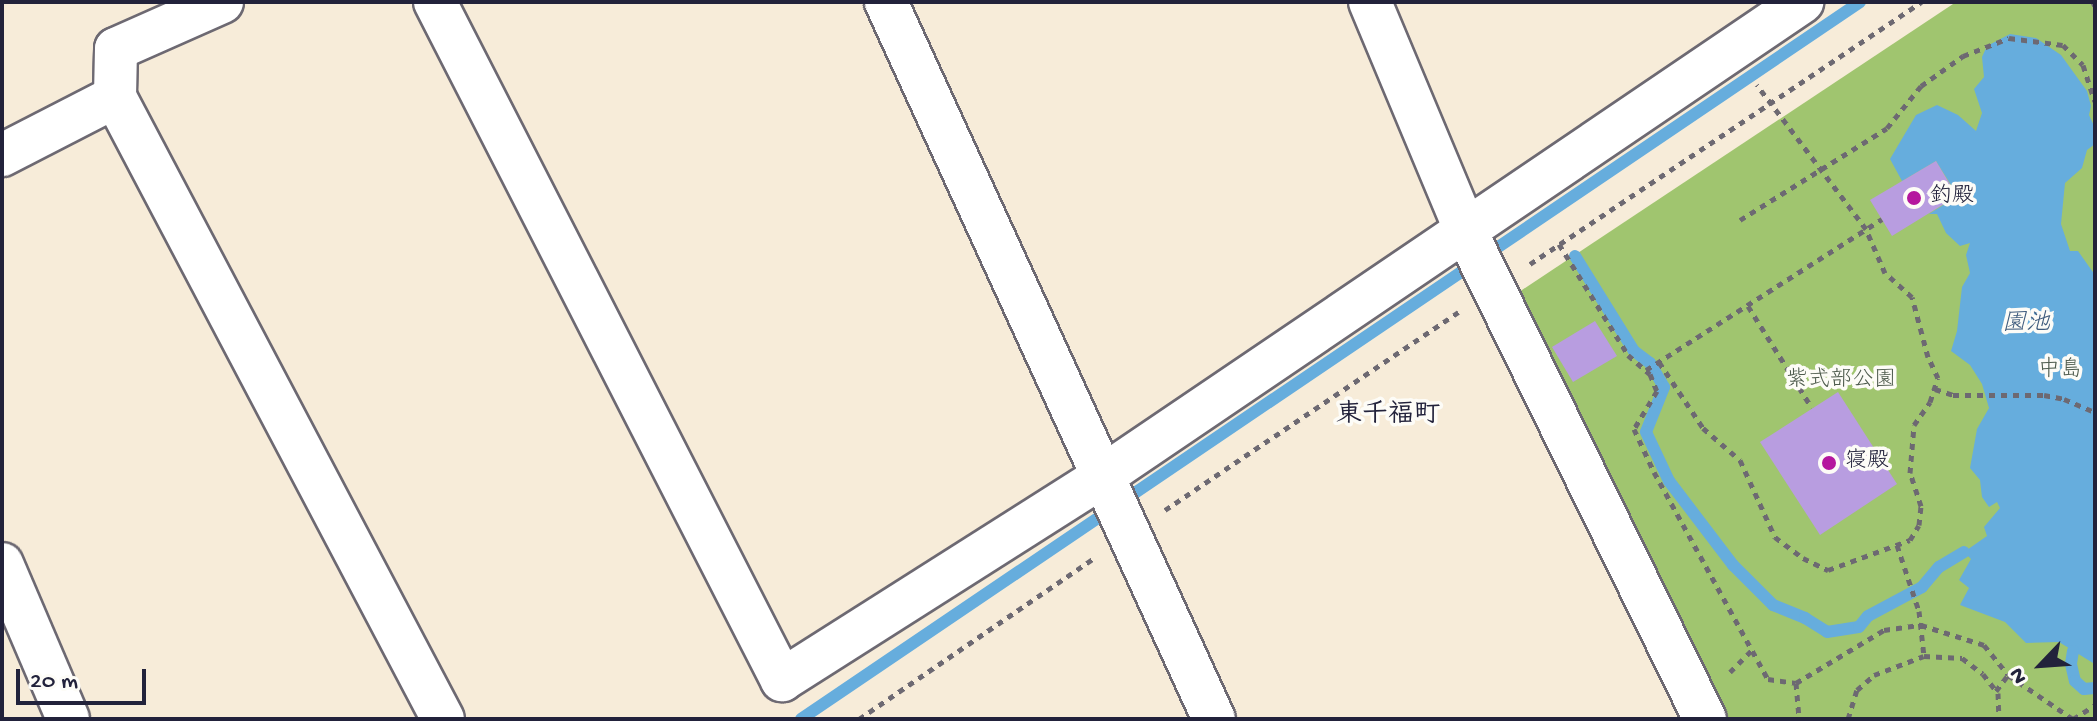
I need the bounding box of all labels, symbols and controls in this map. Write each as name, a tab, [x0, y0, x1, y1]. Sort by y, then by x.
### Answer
place label: 釣殿	[1930, 185, 1974, 211]
marker: 釣殿	[1905, 189, 1923, 207]
water label: 園池	[2002, 311, 2050, 339]
park label: 中島	[2038, 359, 2082, 385]
park label: 紫式部公園	[1786, 369, 1896, 395]
district label: 東千福町	[1336, 401, 1440, 433]
place label: 寝殿	[1845, 450, 1889, 476]
marker: 寝殿	[1820, 454, 1838, 472]
north arrow	[2001, 625, 2081, 705]
scale bar	[20, 653, 150, 703]
text: N	[2004, 663, 2034, 687]
text: 20 m	[30, 668, 78, 697]

